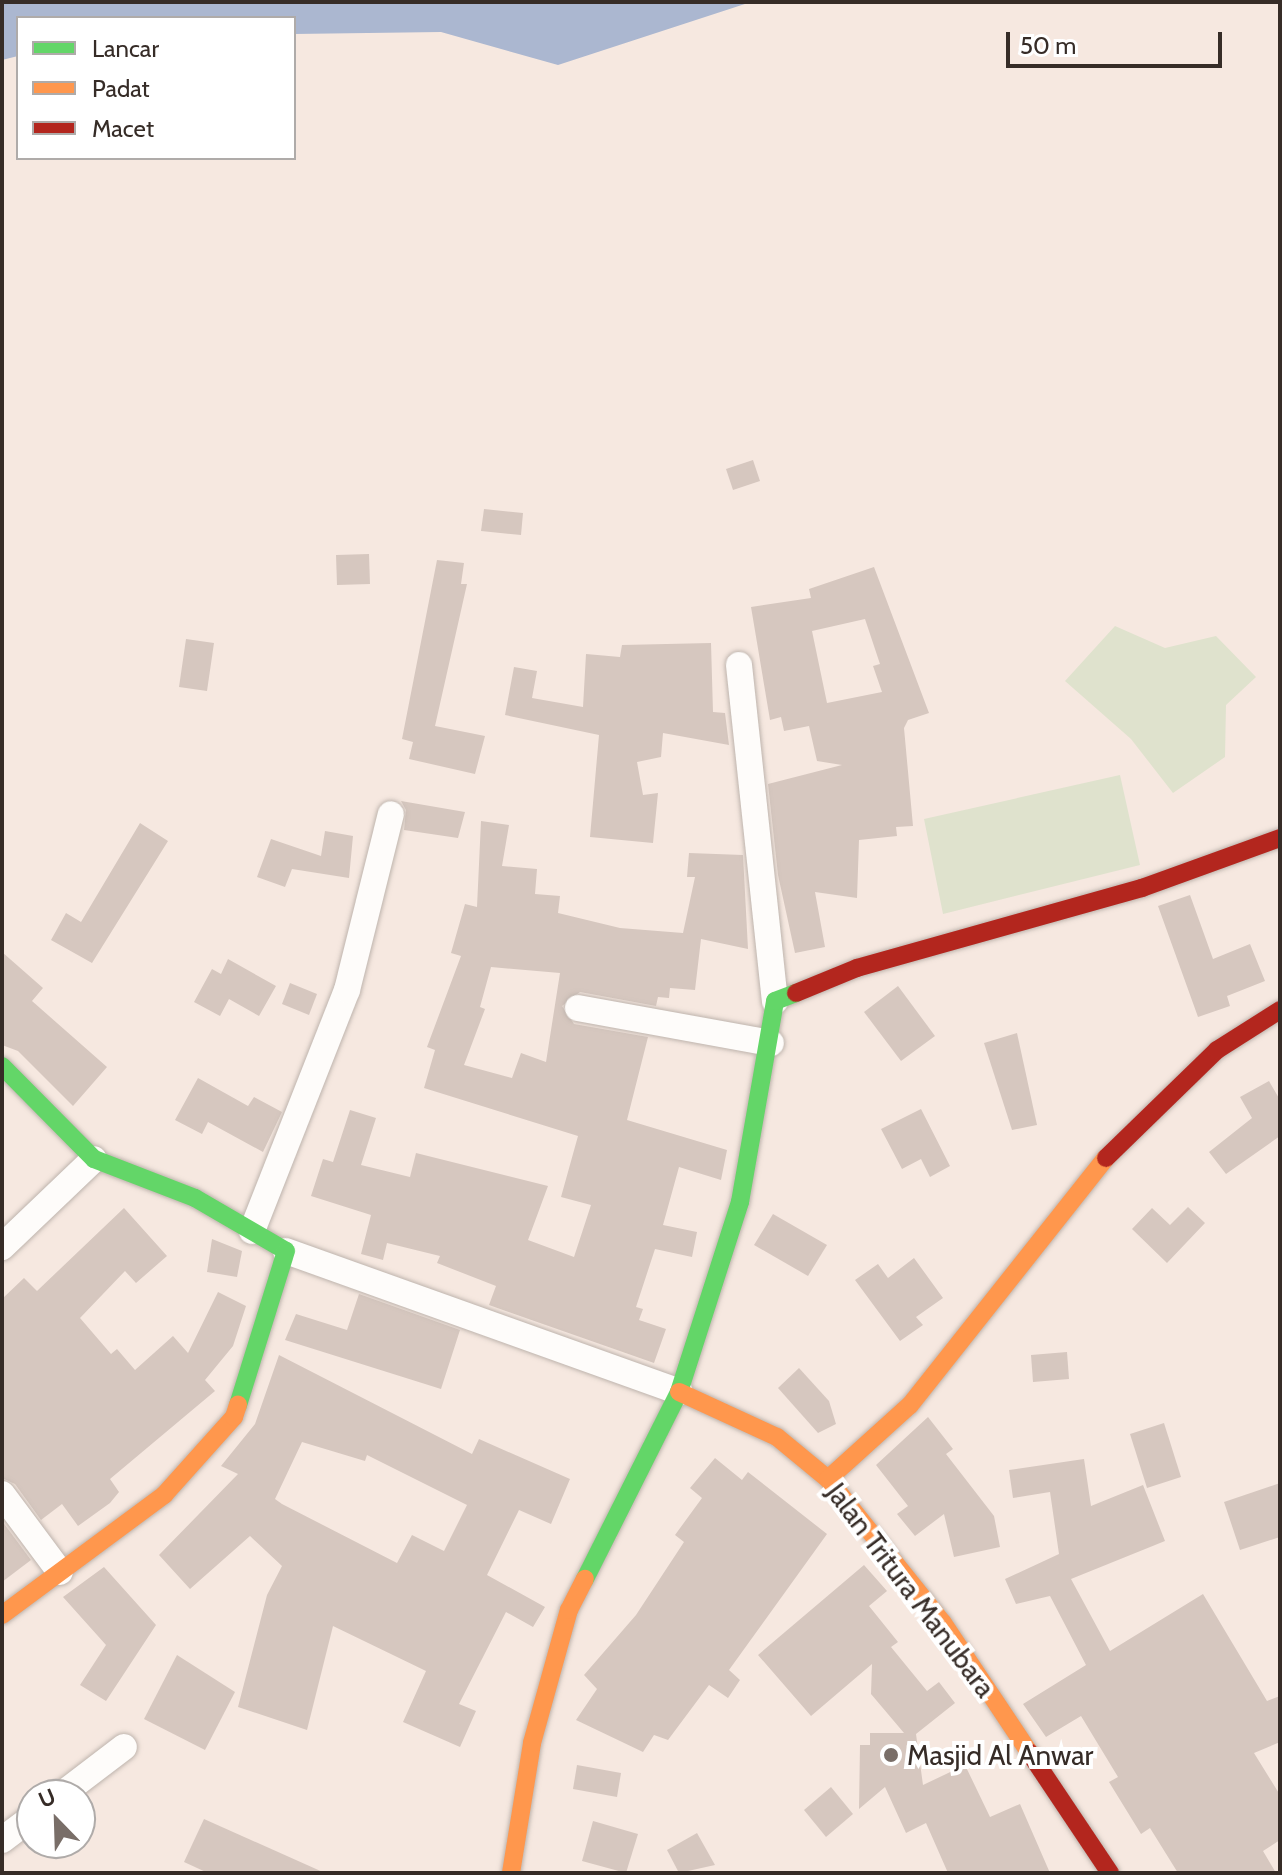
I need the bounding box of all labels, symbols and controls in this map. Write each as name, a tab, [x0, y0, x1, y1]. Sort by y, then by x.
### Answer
legend	[16, 16, 296, 160]
scale bar	[1010, 16, 1226, 66]
text: 50 m	[1020, 31, 1076, 60]
text: Lancar	[92, 34, 159, 63]
text: Padat	[92, 74, 150, 103]
text: Macet	[92, 114, 154, 143]
street label: Jalan Tritura Manubara	[820, 1476, 1002, 1704]
place label: Masjid Al Anwar	[907, 1738, 1093, 1772]
marker: Masjid Al Anwar	[882, 1746, 900, 1764]
north arrow	[16, 1779, 96, 1859]
text: U	[35, 1783, 60, 1814]

